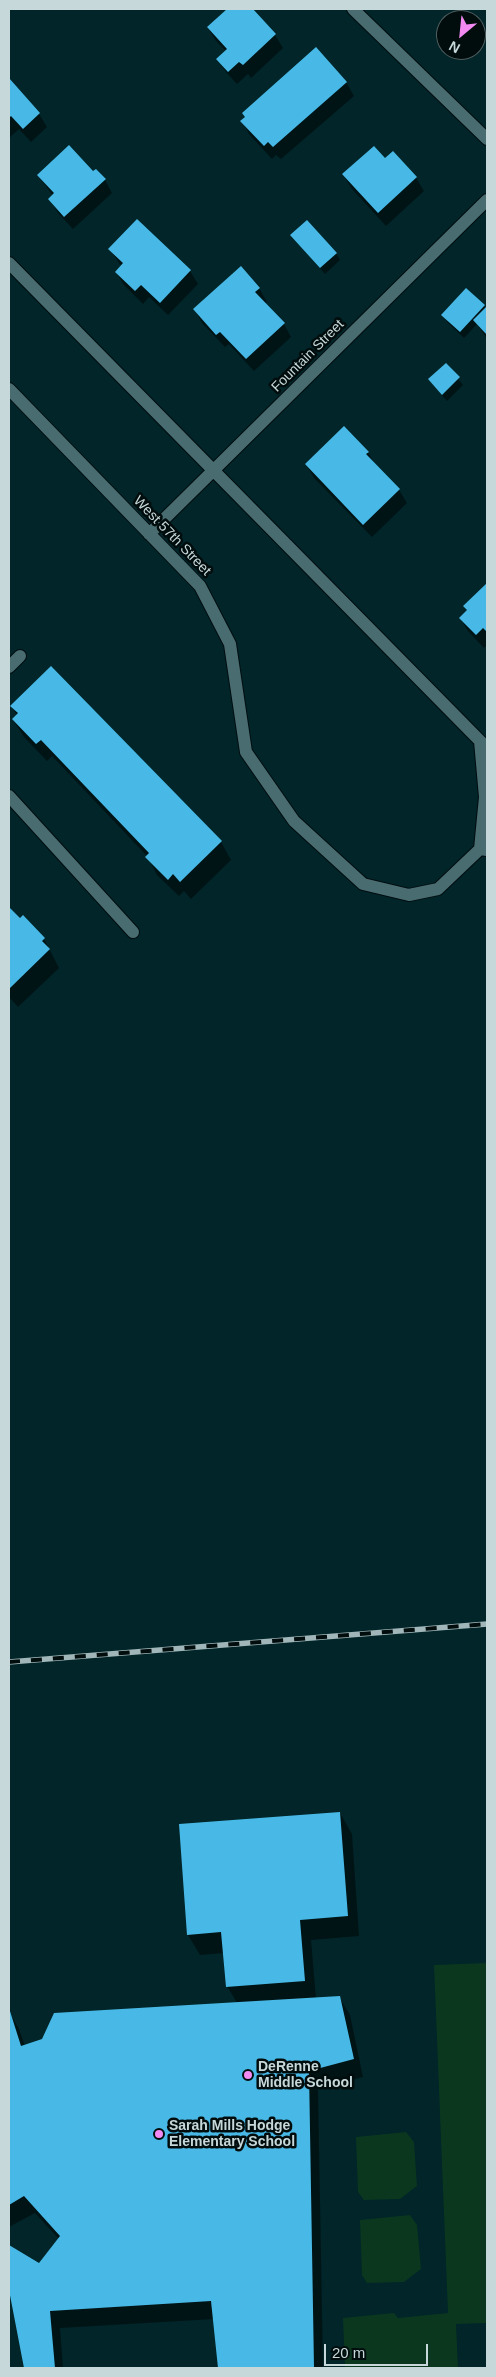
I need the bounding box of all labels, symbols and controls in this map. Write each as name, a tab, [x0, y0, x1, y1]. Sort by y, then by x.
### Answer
north arrow	[436, 10, 486, 60]
text: N	[446, 38, 463, 57]
street label: Fountain Street	[268, 316, 348, 396]
street label: West 57th Street	[130, 493, 214, 579]
place label: DeRenne Middle School	[258, 2059, 353, 2092]
marker: DeRenne Middle School	[242, 2069, 254, 2081]
place label: Sarah Mills Hodge Elementary School	[169, 2118, 295, 2150]
marker: Sarah Mills Hodge Elementary School	[153, 2128, 165, 2140]
scale bar	[326, 2334, 430, 2366]
text: 20 m	[332, 2344, 365, 2361]

